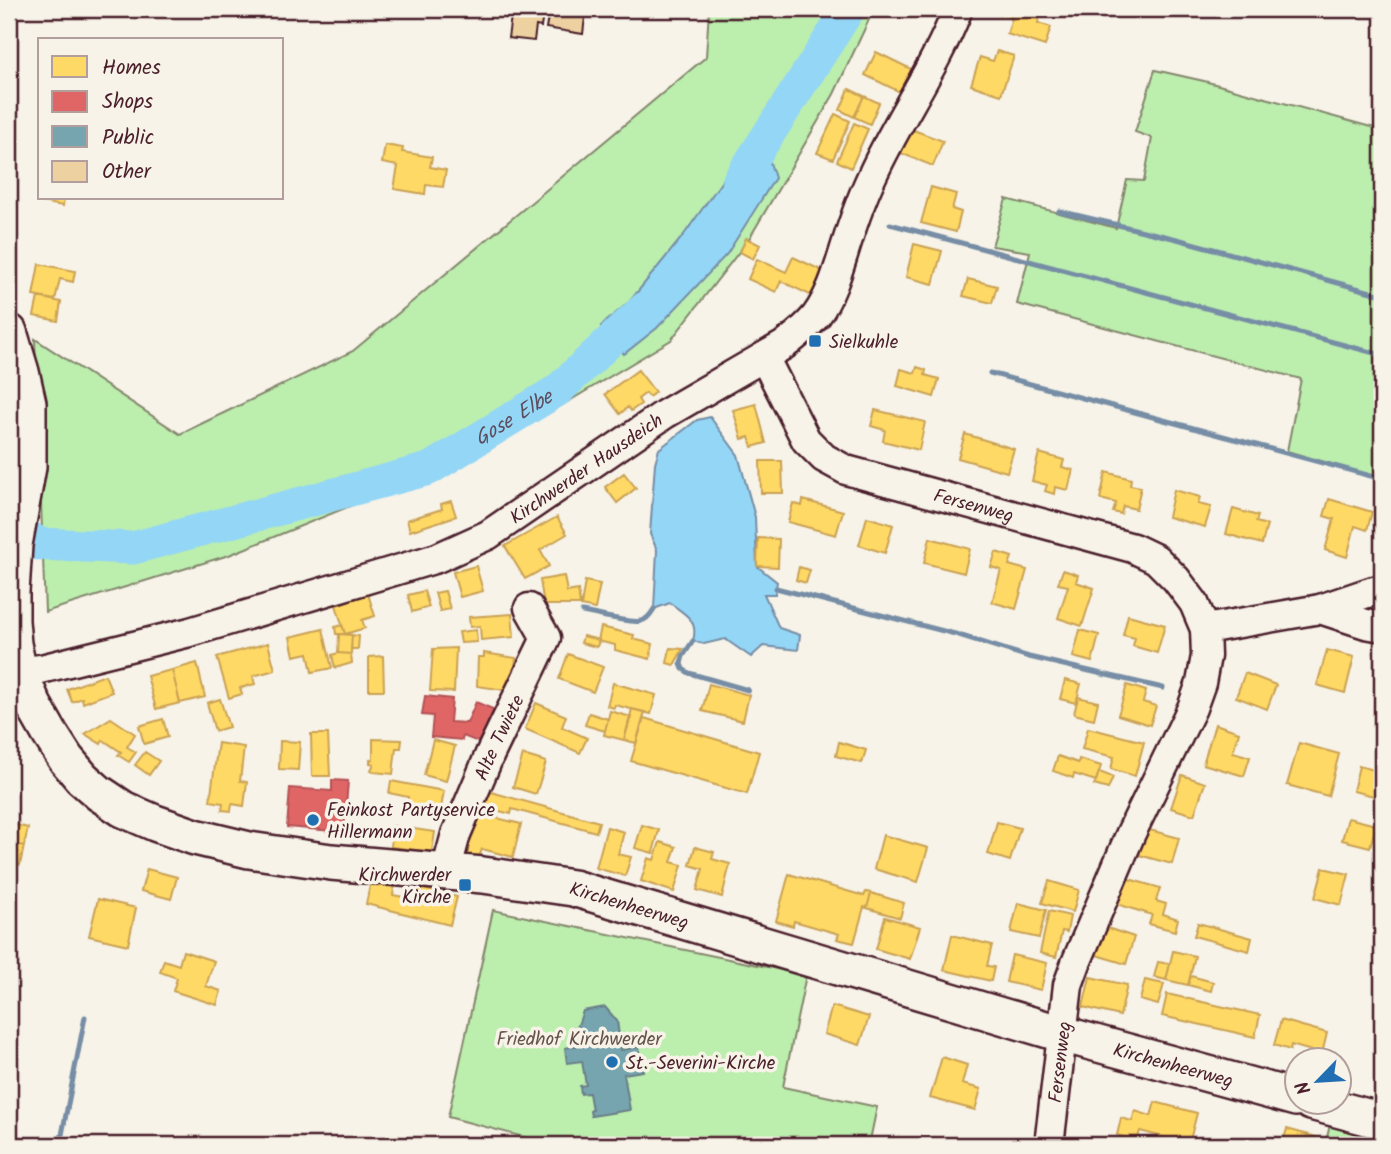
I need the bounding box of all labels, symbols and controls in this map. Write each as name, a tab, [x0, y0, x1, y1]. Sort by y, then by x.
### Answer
legend	[38, 38, 284, 200]
text: Homes	[102, 52, 161, 85]
text: Shops	[102, 86, 153, 119]
text: Public	[102, 122, 154, 155]
text: Other	[102, 156, 152, 189]
place label: Sielkuhle	[829, 328, 899, 358]
marker: Sielkuhle	[807, 333, 823, 349]
water label: Gose Elbe	[468, 380, 562, 455]
street label: Kirchwerder Hausdeich	[504, 407, 670, 533]
street label: Fersenweg	[930, 481, 1017, 532]
street label: Alte Twiete	[467, 690, 534, 786]
place label: Feinkost Partyservice Hillermann	[327, 796, 495, 848]
marker: Feinkost Partyservice Hillermann	[305, 812, 321, 828]
place label: Kirchwerder Kirche	[358, 861, 453, 913]
street label: Kirchenheerweg	[565, 875, 692, 939]
marker: Kirchwerder Kirche	[457, 877, 473, 893]
street label: Fersenweg	[1041, 1020, 1081, 1105]
park label: Friedhof Kirchwerder	[497, 1025, 663, 1055]
street label: Kirchenheerweg	[1109, 1036, 1236, 1097]
north arrow	[1282, 1046, 1352, 1116]
place label: St.-Severini-Kirche	[626, 1049, 776, 1079]
marker: St.-Severini-Kirche	[604, 1054, 620, 1070]
text: N	[1288, 1076, 1321, 1099]

